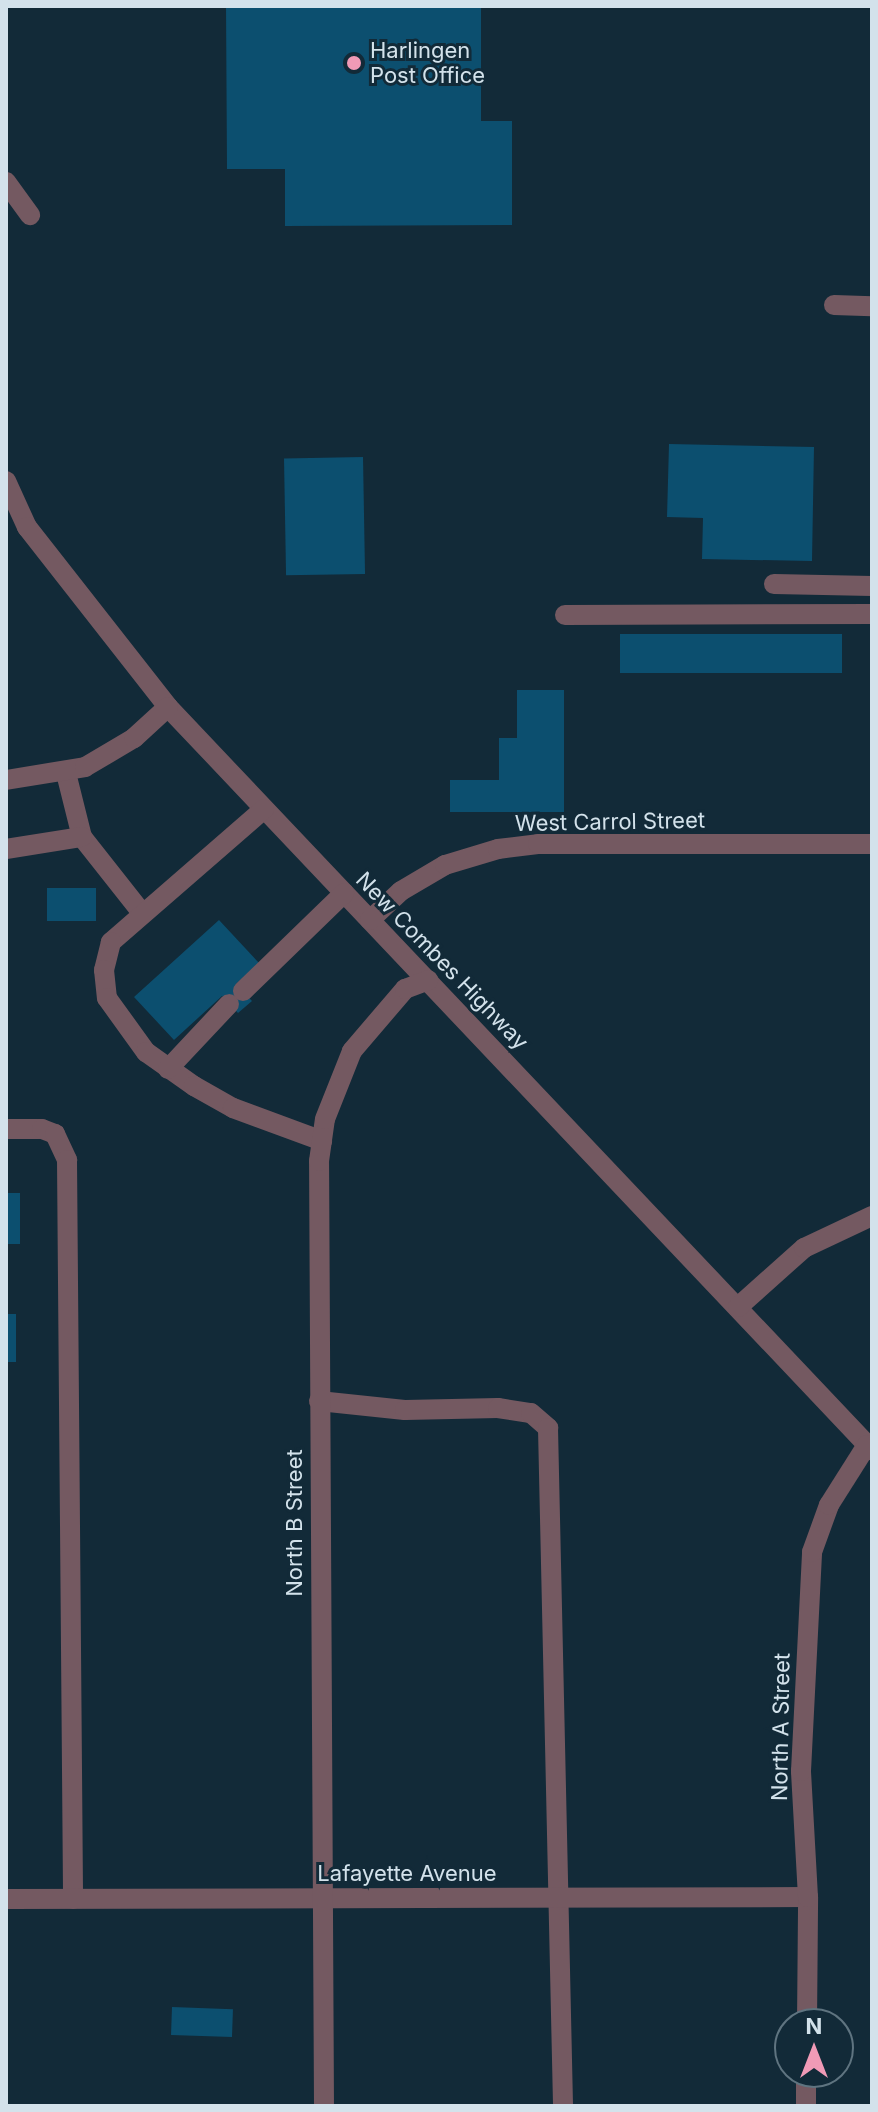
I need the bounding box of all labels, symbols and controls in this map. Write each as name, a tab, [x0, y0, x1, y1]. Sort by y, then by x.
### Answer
place label: Harlingen Post Office	[370, 37, 485, 88]
marker: Harlingen Post Office	[345, 54, 363, 72]
street label: West Carrol Street	[515, 807, 705, 837]
street label: New Combes Highway	[350, 867, 534, 1055]
street label: North B Street	[282, 1449, 308, 1597]
street label: North A Street	[767, 1653, 795, 1801]
street label: Lafayette Avenue	[317, 1861, 497, 1887]
north arrow	[774, 2008, 854, 2088]
text: N	[806, 2013, 822, 2039]

